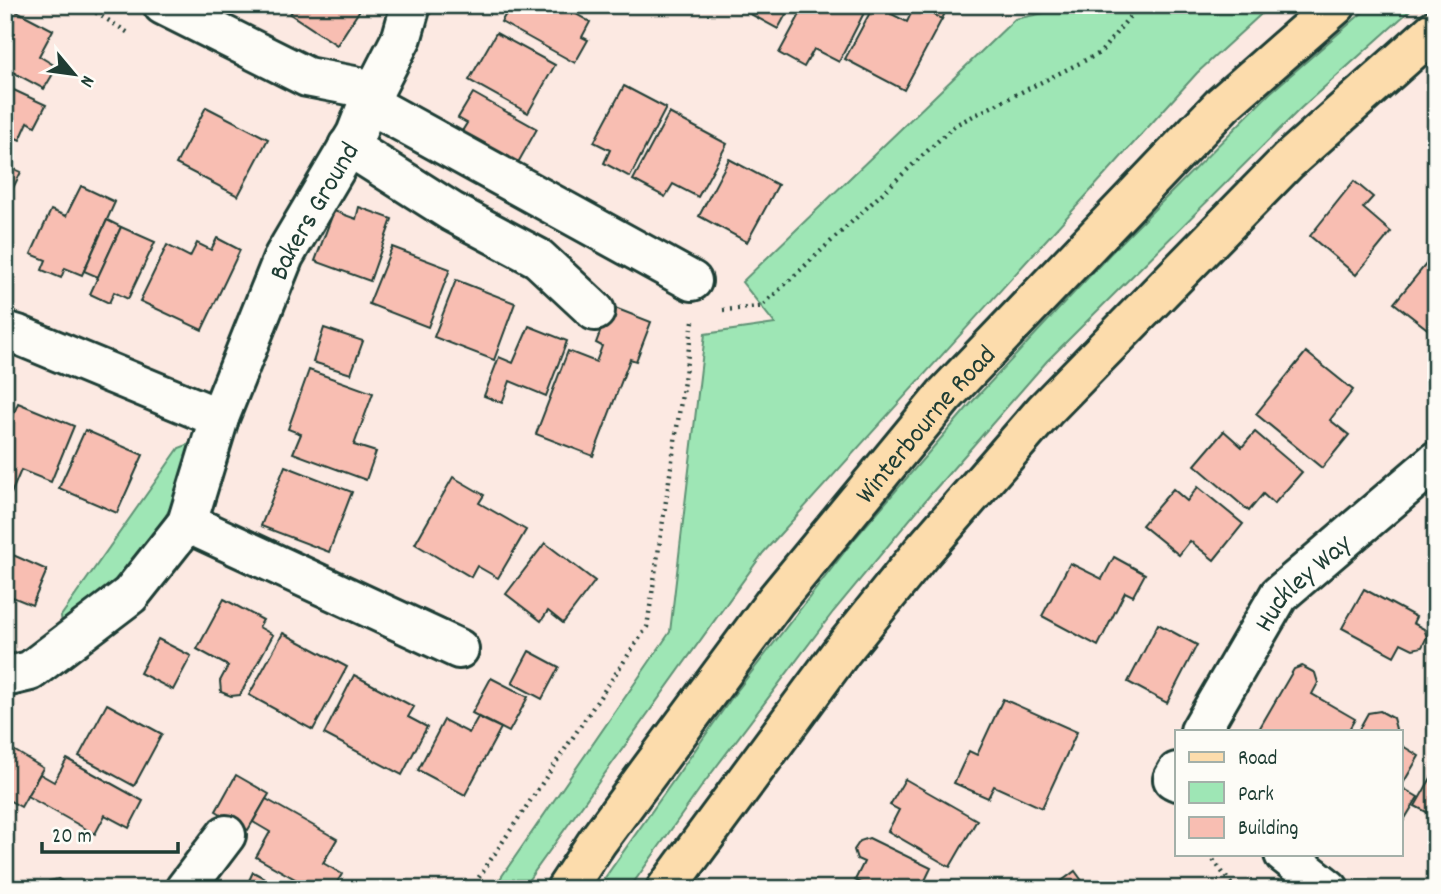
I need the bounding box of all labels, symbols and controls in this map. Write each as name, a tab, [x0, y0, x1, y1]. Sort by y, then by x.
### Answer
north arrow	[38, 38, 108, 108]
text: N	[72, 70, 100, 91]
street label: Bakers Ground	[261, 136, 372, 287]
street label: Winterbourne Road	[848, 338, 1007, 514]
street label: Huckley Way	[1247, 526, 1363, 641]
legend	[1175, 730, 1402, 856]
text: Road	[1238, 745, 1277, 775]
text: Park	[1238, 781, 1274, 811]
scale bar	[42, 810, 178, 854]
text: Building	[1238, 815, 1298, 845]
text: 20 m	[52, 823, 92, 853]

